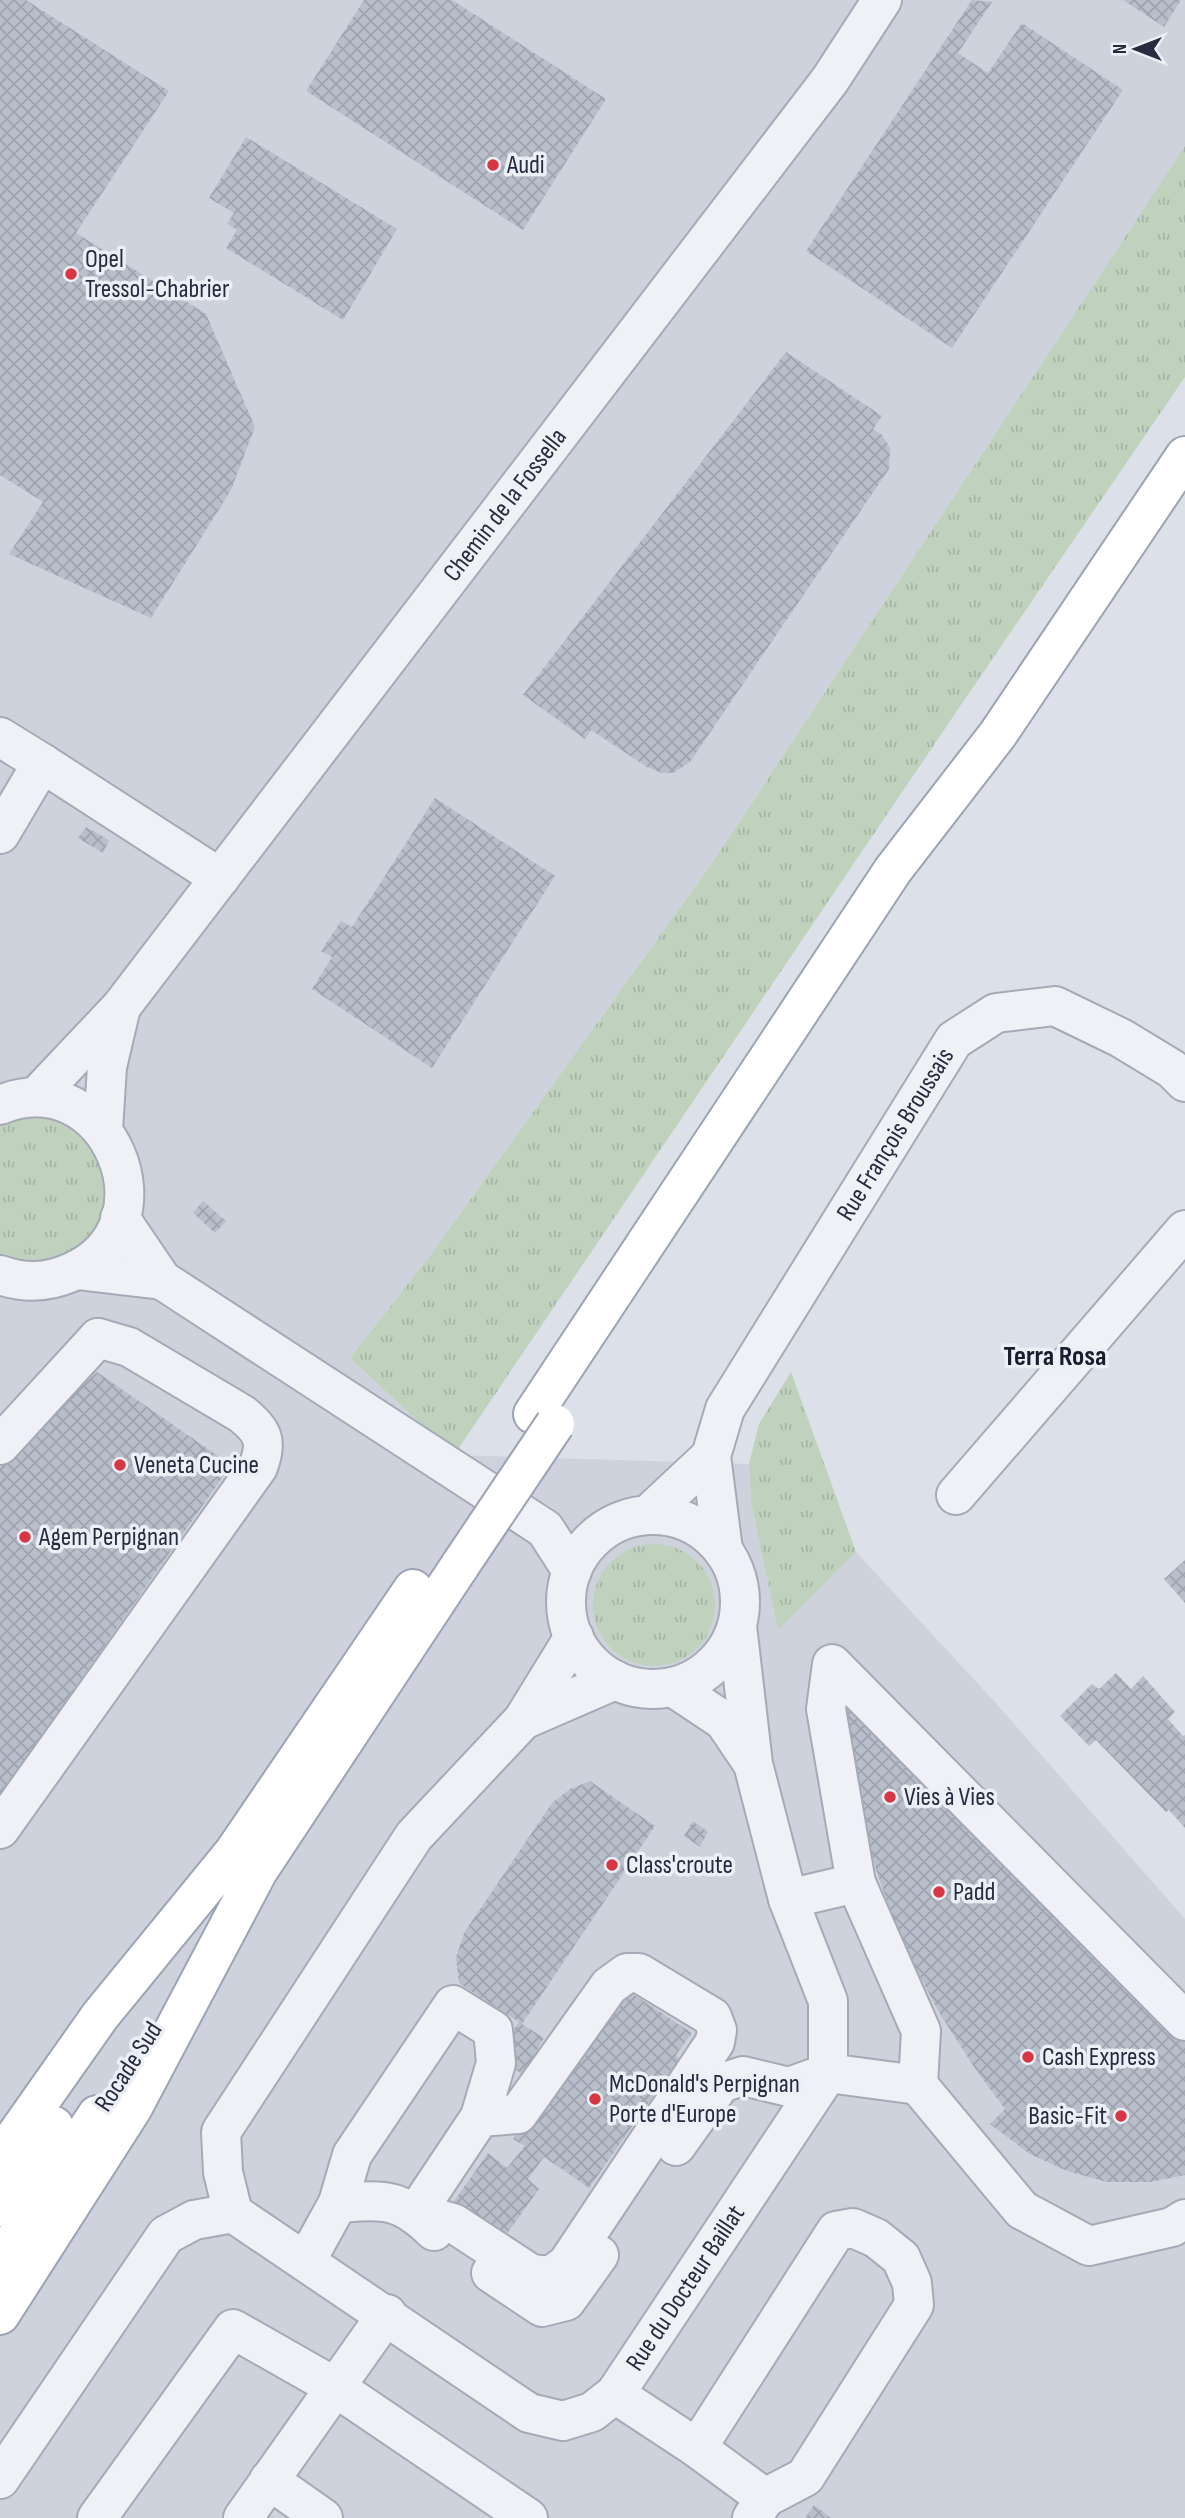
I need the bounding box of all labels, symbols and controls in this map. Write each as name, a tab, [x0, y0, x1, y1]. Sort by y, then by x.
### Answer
north arrow	[1101, 14, 1171, 84]
text: N	[1109, 44, 1132, 54]
place label: Audi	[506, 150, 545, 181]
marker: Audi	[485, 157, 501, 173]
place label: Opel Tressol-Chabrier	[85, 244, 230, 305]
marker: Opel Tressol-Chabrier	[63, 266, 79, 282]
street label: Chemin de la Fossella	[437, 422, 573, 588]
street label: Rue François Broussais	[830, 1042, 961, 1227]
district label: Terra Rosa	[1003, 1340, 1107, 1373]
place label: Veneta Cucine	[134, 1450, 259, 1481]
marker: Veneta Cucine	[112, 1457, 128, 1473]
place label: Agem Perpignan	[38, 1522, 179, 1553]
marker: Agem Perpignan	[17, 1529, 33, 1545]
place label: Vies à Vies	[904, 1782, 995, 1813]
marker: Vies à Vies	[882, 1789, 898, 1805]
place label: Class'croute	[626, 1850, 733, 1881]
marker: Class'croute	[604, 1857, 620, 1873]
place label: Padd	[953, 1877, 995, 1908]
marker: Padd	[931, 1884, 947, 1900]
street label: Rocade Sud	[89, 2016, 169, 2118]
place label: Cash Express	[1042, 2042, 1156, 2073]
marker: Cash Express	[1020, 2049, 1036, 2065]
place label: McDonald's Perpignan Porte d'Europe	[609, 2069, 800, 2130]
marker: McDonald's Perpignan Porte d'Europe	[587, 2091, 603, 2107]
place label: Basic-Fit	[1028, 2101, 1107, 2132]
marker: Basic-Fit	[1113, 2108, 1129, 2124]
street label: Rue du Docteur Baillat	[619, 2199, 751, 2377]

